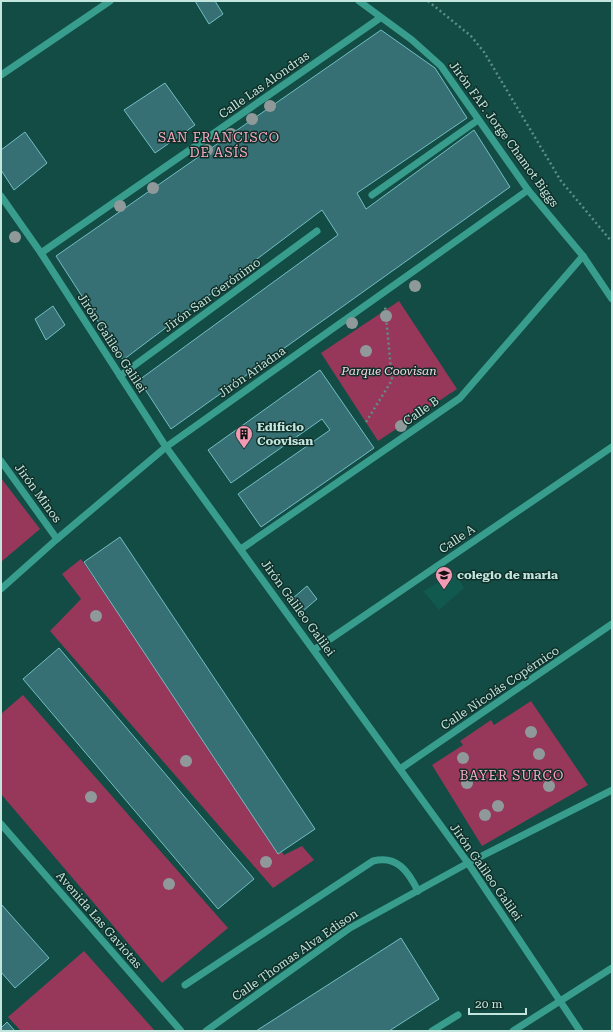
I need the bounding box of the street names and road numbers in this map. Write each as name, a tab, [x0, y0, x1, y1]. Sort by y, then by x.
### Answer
street label: Calle Las Alondras	[216, 48, 312, 121]
street label: Jirón FAP. Jorge Chamot Biggs	[446, 58, 562, 210]
street label: Jirón San Gerónimo	[161, 255, 263, 335]
street label: Jirón Galileo Galilei	[75, 291, 149, 395]
street label: Jirón Ariadna	[216, 343, 289, 400]
street label: Calle B	[401, 394, 441, 428]
street label: Jirón Minos	[12, 461, 64, 526]
street label: Calle A	[436, 522, 478, 556]
street label: Jirón Galileo Galilei	[258, 557, 338, 659]
street label: Calle Nicolás Copérnico	[438, 643, 562, 733]
street label: Jirón Galileo Galilei	[447, 821, 525, 923]
street label: Avenida Las Gaviotas	[53, 869, 145, 971]
street label: Calle Thomas Alva Edison	[230, 906, 361, 1004]

